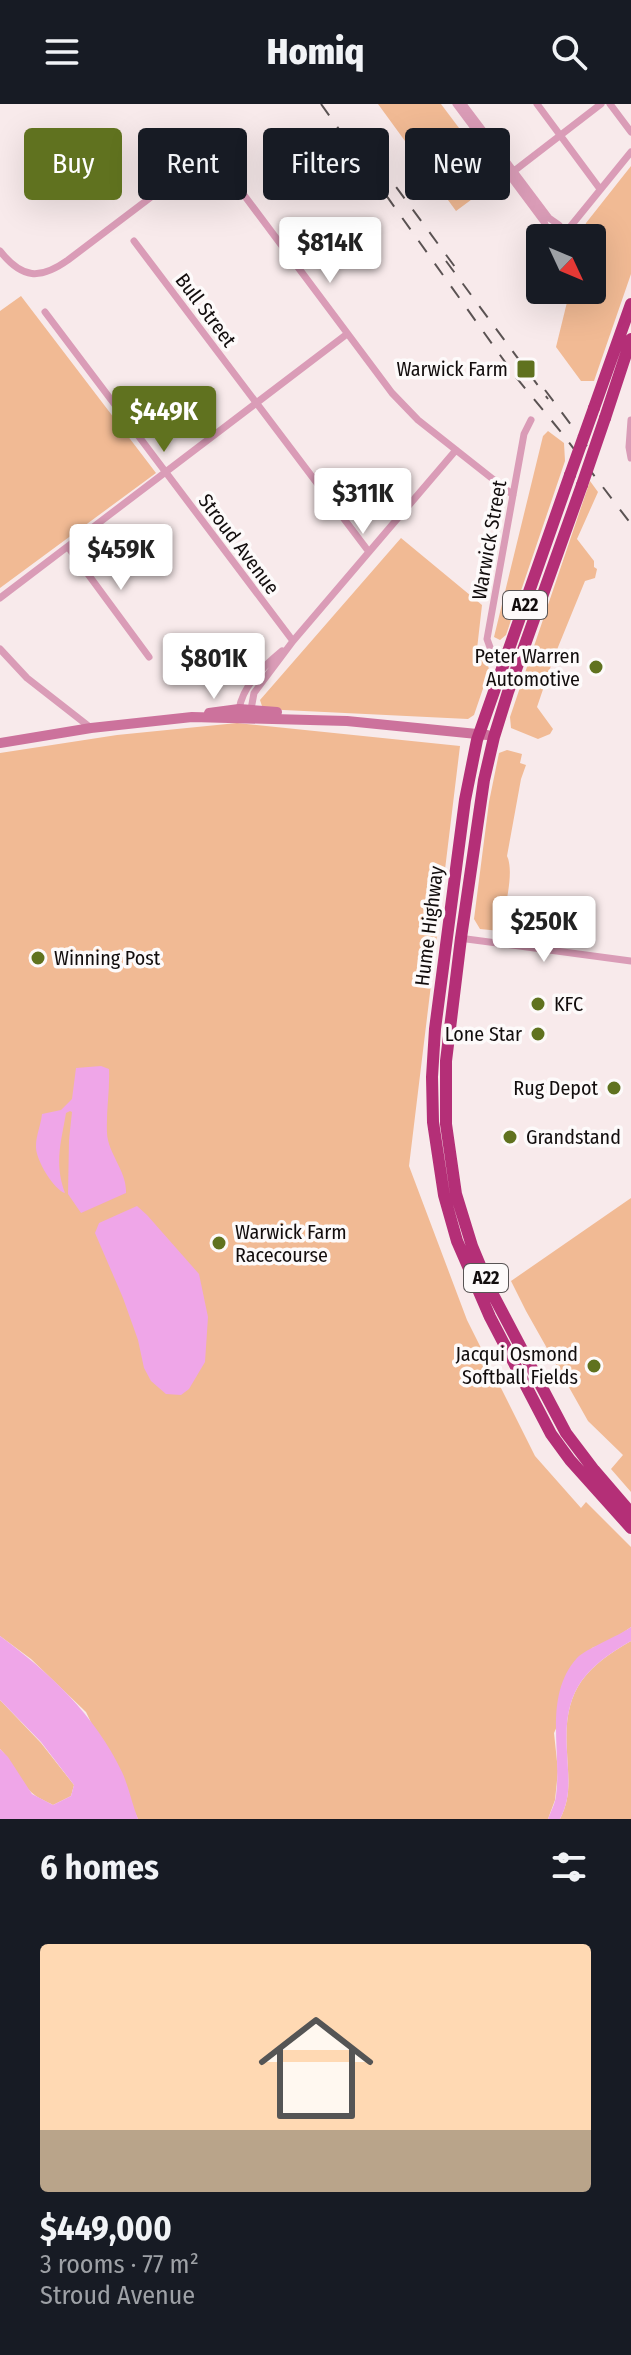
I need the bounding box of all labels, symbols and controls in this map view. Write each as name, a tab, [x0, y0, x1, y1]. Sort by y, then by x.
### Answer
icon: menu	[40, 30, 84, 74]
text: Homiq	[267, 30, 364, 74]
icon: search	[547, 30, 591, 74]
chip: Buy	[24, 128, 122, 200]
chip: Rent	[138, 128, 247, 200]
chip: Filters	[263, 128, 389, 200]
chip: New	[405, 128, 510, 200]
pin: $814K	[274, 217, 386, 285]
north arrow	[526, 224, 606, 304]
map controls	[526, 224, 606, 304]
text: $814K	[297, 227, 363, 258]
street label: Bull Street	[171, 268, 242, 352]
place label: Warwick Farm	[396, 357, 508, 381]
marker: Warwick Farm	[515, 358, 537, 380]
pin: $449K	[108, 386, 220, 454]
text: $449K	[130, 396, 198, 427]
pin: $311K	[307, 468, 419, 536]
text: $311K	[332, 478, 394, 509]
street label: Warwick Street	[467, 478, 511, 602]
street label: Stroud Avenue	[193, 489, 285, 599]
pin: $459K	[65, 524, 177, 592]
text: $459K	[88, 534, 154, 565]
road number: A22	[503, 591, 547, 619]
pin: $801K	[158, 633, 270, 701]
text: $801K	[181, 643, 247, 674]
place label: Peter Warren Automotive	[474, 644, 580, 691]
marker: Peter Warren Automotive	[587, 658, 605, 676]
street label: Hume Highway	[410, 864, 448, 987]
pin: $250K	[488, 896, 600, 964]
text: $250K	[511, 906, 577, 937]
place label: Winning Post	[54, 946, 161, 970]
marker: Winning Post	[29, 949, 47, 967]
place label: KFC	[554, 992, 583, 1016]
marker: KFC	[529, 995, 547, 1013]
place label: Lone Star	[445, 1022, 522, 1046]
marker: Lone Star	[529, 1025, 547, 1043]
place label: Rug Depot	[513, 1076, 598, 1100]
marker: Rug Depot	[605, 1079, 623, 1097]
place label: Grandstand	[526, 1125, 621, 1149]
marker: Grandstand	[501, 1128, 519, 1146]
place label: Warwick Farm Racecourse	[235, 1220, 347, 1267]
marker: Warwick Farm Racecourse	[210, 1234, 228, 1252]
road number: A22	[464, 1264, 508, 1292]
place label: Jacqui Osmond Softball Fields	[455, 1342, 578, 1389]
marker: Jacqui Osmond Softball Fields	[585, 1357, 603, 1375]
icon: filters	[547, 1845, 591, 1889]
text: 6 homes	[40, 1847, 159, 1888]
icon: home	[244, 1996, 388, 2140]
text: $449,000	[40, 2208, 172, 2249]
text: 3 rooms · 77 m²	[40, 2249, 199, 2280]
text: Stroud Avenue	[40, 2280, 195, 2311]

